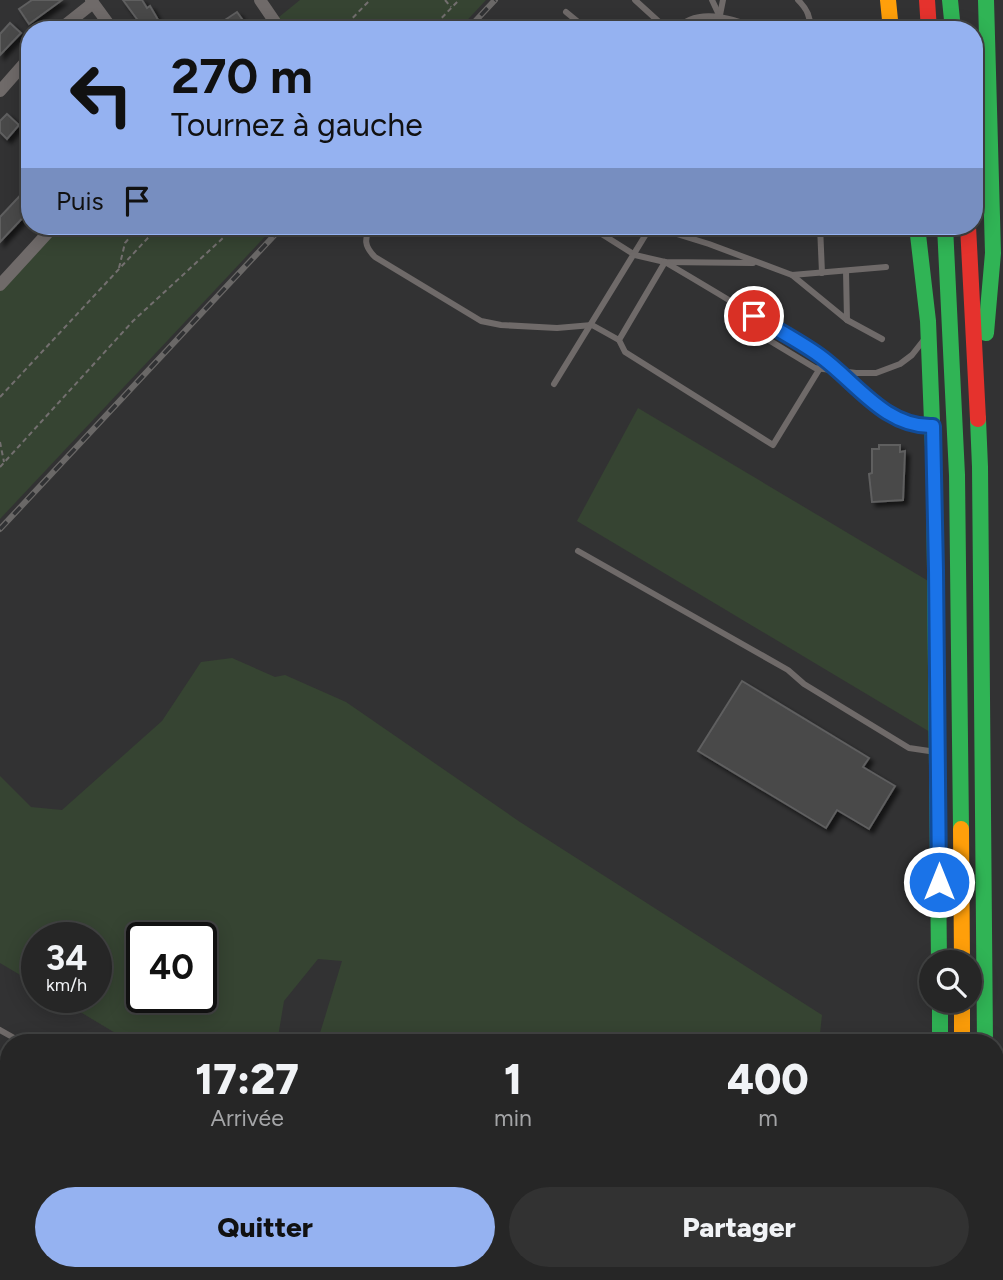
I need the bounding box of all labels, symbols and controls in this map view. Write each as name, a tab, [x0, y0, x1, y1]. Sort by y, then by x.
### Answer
text: 270 m	[171, 46, 313, 105]
icon: left	[56, 49, 147, 140]
text: Tournez à gauche	[171, 106, 423, 144]
icon: arrive	[118, 182, 156, 220]
text: Puis	[56, 185, 104, 217]
pin	[724, 286, 784, 346]
icon: arrive	[735, 297, 773, 335]
position arrow	[902, 845, 976, 919]
speed limit sign: 40	[126, 922, 217, 1013]
text: 34	[46, 937, 87, 979]
map controls	[919, 950, 982, 1013]
button: search	[919, 950, 982, 1013]
text: km/h	[46, 974, 87, 996]
text: 17:27	[195, 1054, 299, 1105]
text: 1	[504, 1054, 522, 1105]
text: 400	[727, 1054, 809, 1105]
text: Arrivée	[210, 1104, 284, 1132]
text: min	[494, 1104, 532, 1132]
text: m	[758, 1104, 778, 1132]
button: Quitter	[35, 1187, 495, 1267]
button: Partager	[509, 1187, 969, 1267]

